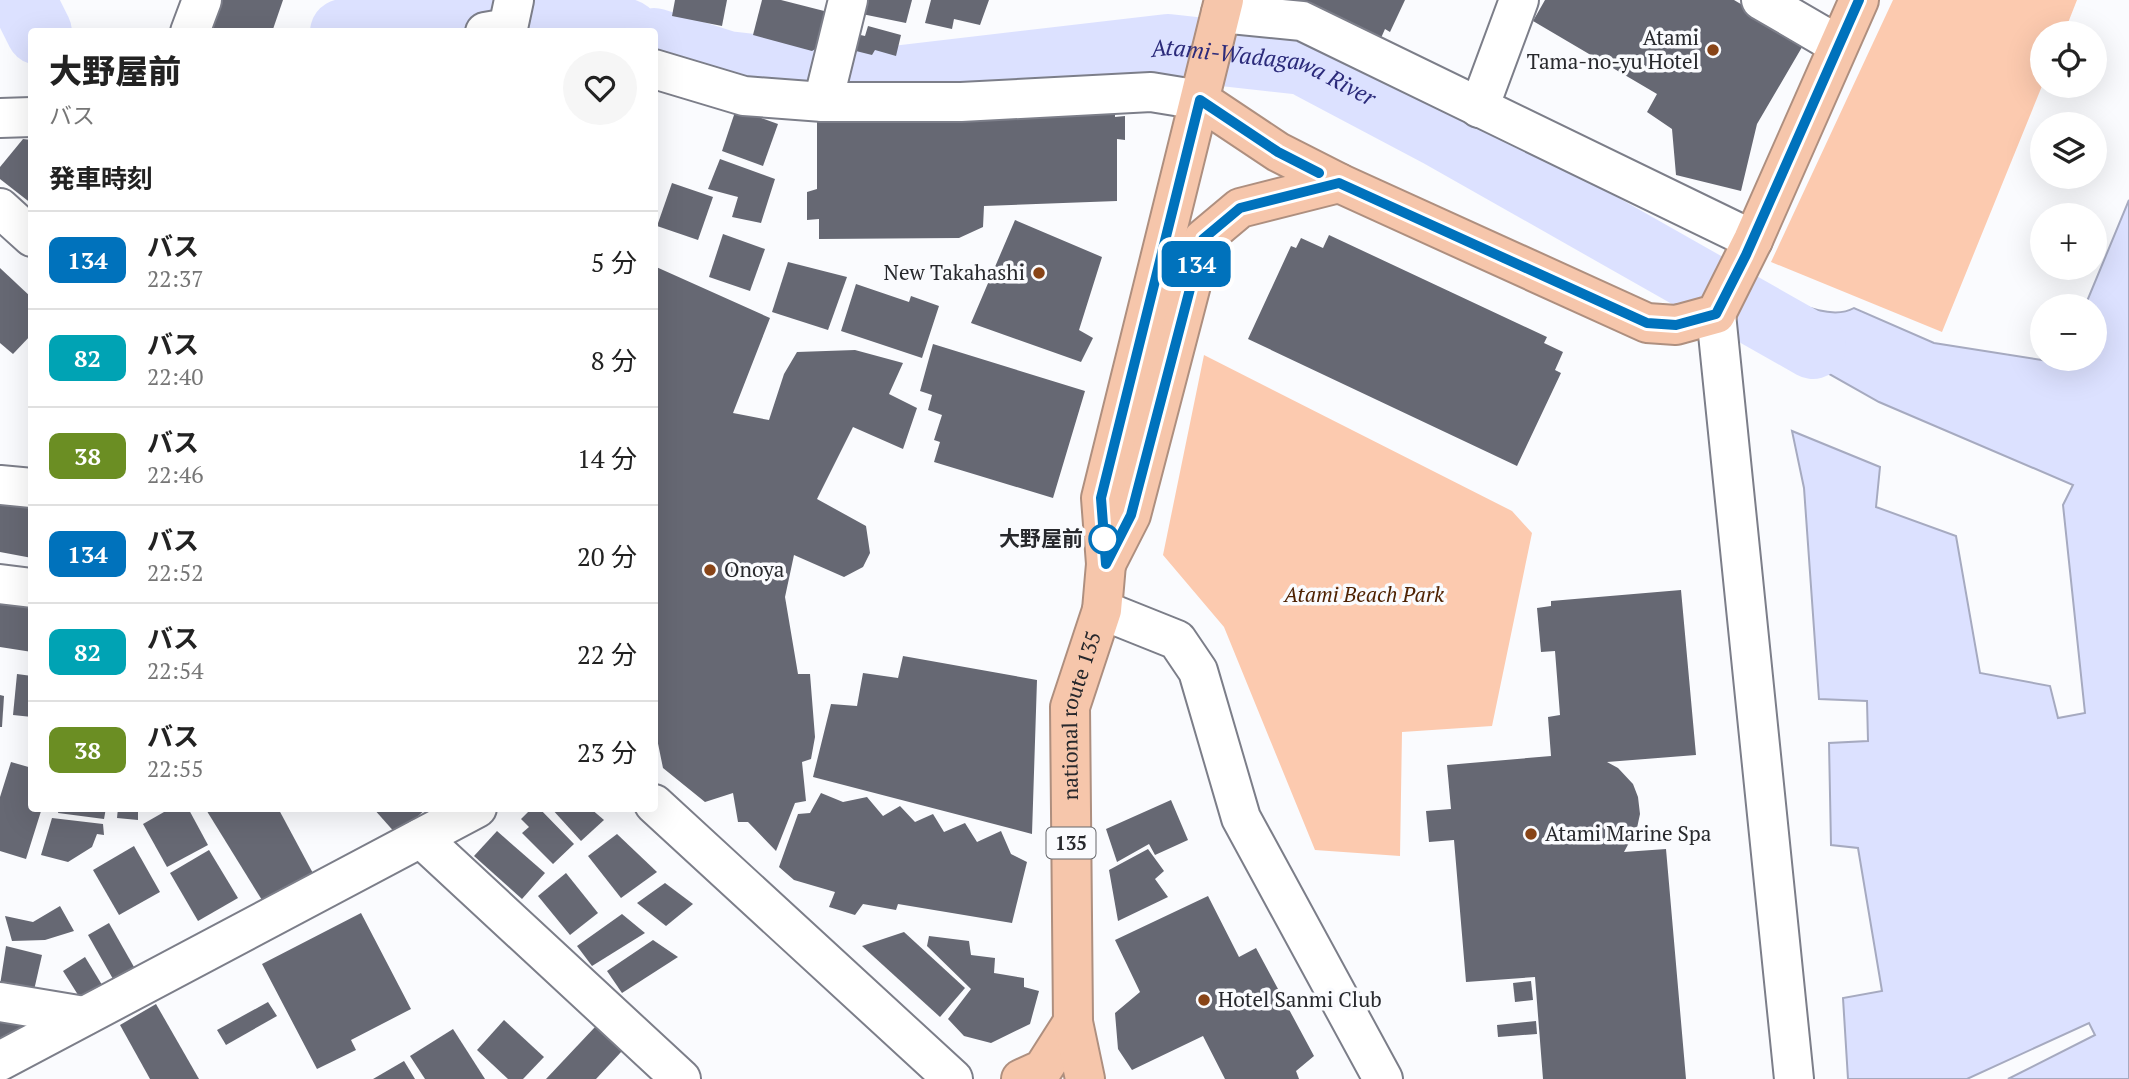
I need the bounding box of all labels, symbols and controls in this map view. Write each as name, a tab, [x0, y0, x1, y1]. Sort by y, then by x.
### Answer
map controls	[2030, 21, 2107, 371]
button: locate	[2030, 21, 2107, 98]
place label: Atami Tama-no-yu Hotel	[1527, 23, 1699, 75]
water label: Atami-Wadagawa River	[1147, 31, 1382, 113]
marker: Atami Tama-no-yu Hotel	[1705, 42, 1721, 58]
text: 大野屋前	[49, 49, 181, 92]
button: heart	[563, 51, 637, 125]
text: バス	[49, 100, 95, 131]
button: layers	[2030, 112, 2107, 189]
text: 発車時刻	[49, 161, 153, 195]
button: +	[2030, 203, 2107, 280]
text: バス	[147, 229, 199, 263]
line badge: 134	[1156, 241, 1236, 287]
text: 134	[67, 244, 108, 276]
text: 5 分	[591, 245, 637, 279]
text: 134	[1176, 248, 1216, 280]
place label: New Takahashi	[884, 258, 1025, 286]
text: 22:37	[147, 263, 204, 294]
marker: New Takahashi	[1031, 265, 1047, 281]
button: −	[2030, 294, 2107, 371]
text: バス	[147, 327, 199, 361]
text: 82	[74, 342, 101, 374]
text: 8 分	[591, 343, 637, 377]
text: 22:40	[147, 361, 204, 392]
text: バス	[147, 425, 199, 459]
text: 38	[74, 440, 101, 472]
text: 14 分	[577, 441, 637, 475]
text: 22:46	[147, 459, 204, 490]
text: バス	[147, 523, 199, 557]
place label: 大野屋前	[999, 524, 1083, 552]
marker: 大野屋前	[1089, 524, 1119, 554]
text: 134	[67, 538, 108, 570]
text: 20 分	[577, 539, 637, 573]
place label: Onoya	[724, 555, 785, 583]
text: 22:52	[147, 557, 204, 588]
marker: Onoya	[702, 562, 718, 578]
park label: Atami Beach Park	[1282, 580, 1445, 608]
text: バス	[147, 621, 199, 655]
street label: national route 135	[1055, 627, 1107, 801]
text: 82	[74, 636, 101, 668]
text: 22 分	[577, 637, 637, 671]
text: 22:54	[147, 655, 204, 686]
text: バス	[147, 719, 199, 753]
text: 38	[74, 734, 101, 766]
text: 23 分	[577, 735, 637, 769]
text: 22:55	[147, 753, 204, 784]
place label: Atami Marine Spa	[1545, 819, 1712, 847]
marker: Atami Marine Spa	[1523, 826, 1539, 842]
road number: 135	[1046, 828, 1096, 858]
place label: Hotel Sanmi Club	[1218, 985, 1382, 1013]
marker: Hotel Sanmi Club	[1196, 992, 1212, 1008]

